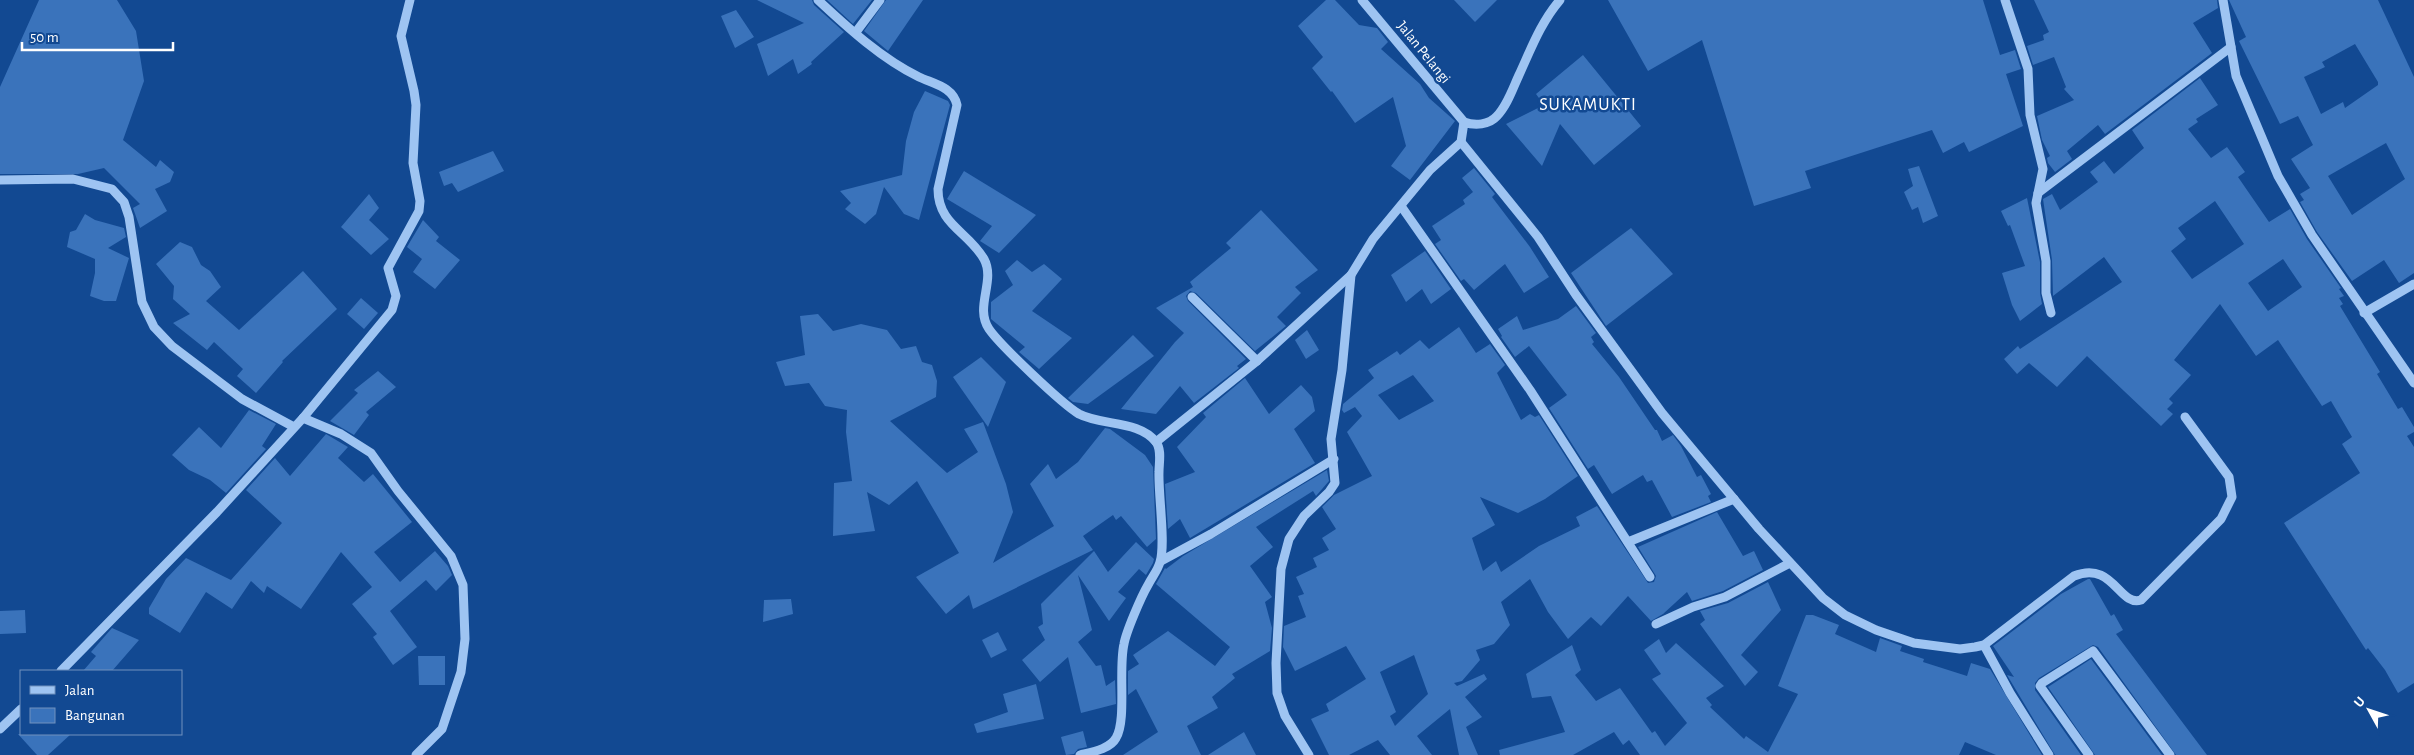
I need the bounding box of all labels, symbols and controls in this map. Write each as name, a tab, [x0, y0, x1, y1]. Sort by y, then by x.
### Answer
street label: Jalan Pelangi	[1394, 18, 1453, 86]
scale bar	[22, 20, 174, 52]
text: 50 m	[30, 30, 59, 45]
district label: SUKAMUKTI	[1539, 96, 1637, 114]
legend	[20, 670, 182, 735]
text: Jalan	[65, 683, 95, 698]
north arrow	[2344, 685, 2394, 735]
text: U	[2352, 694, 2368, 710]
text: Bangunan	[65, 708, 125, 723]

